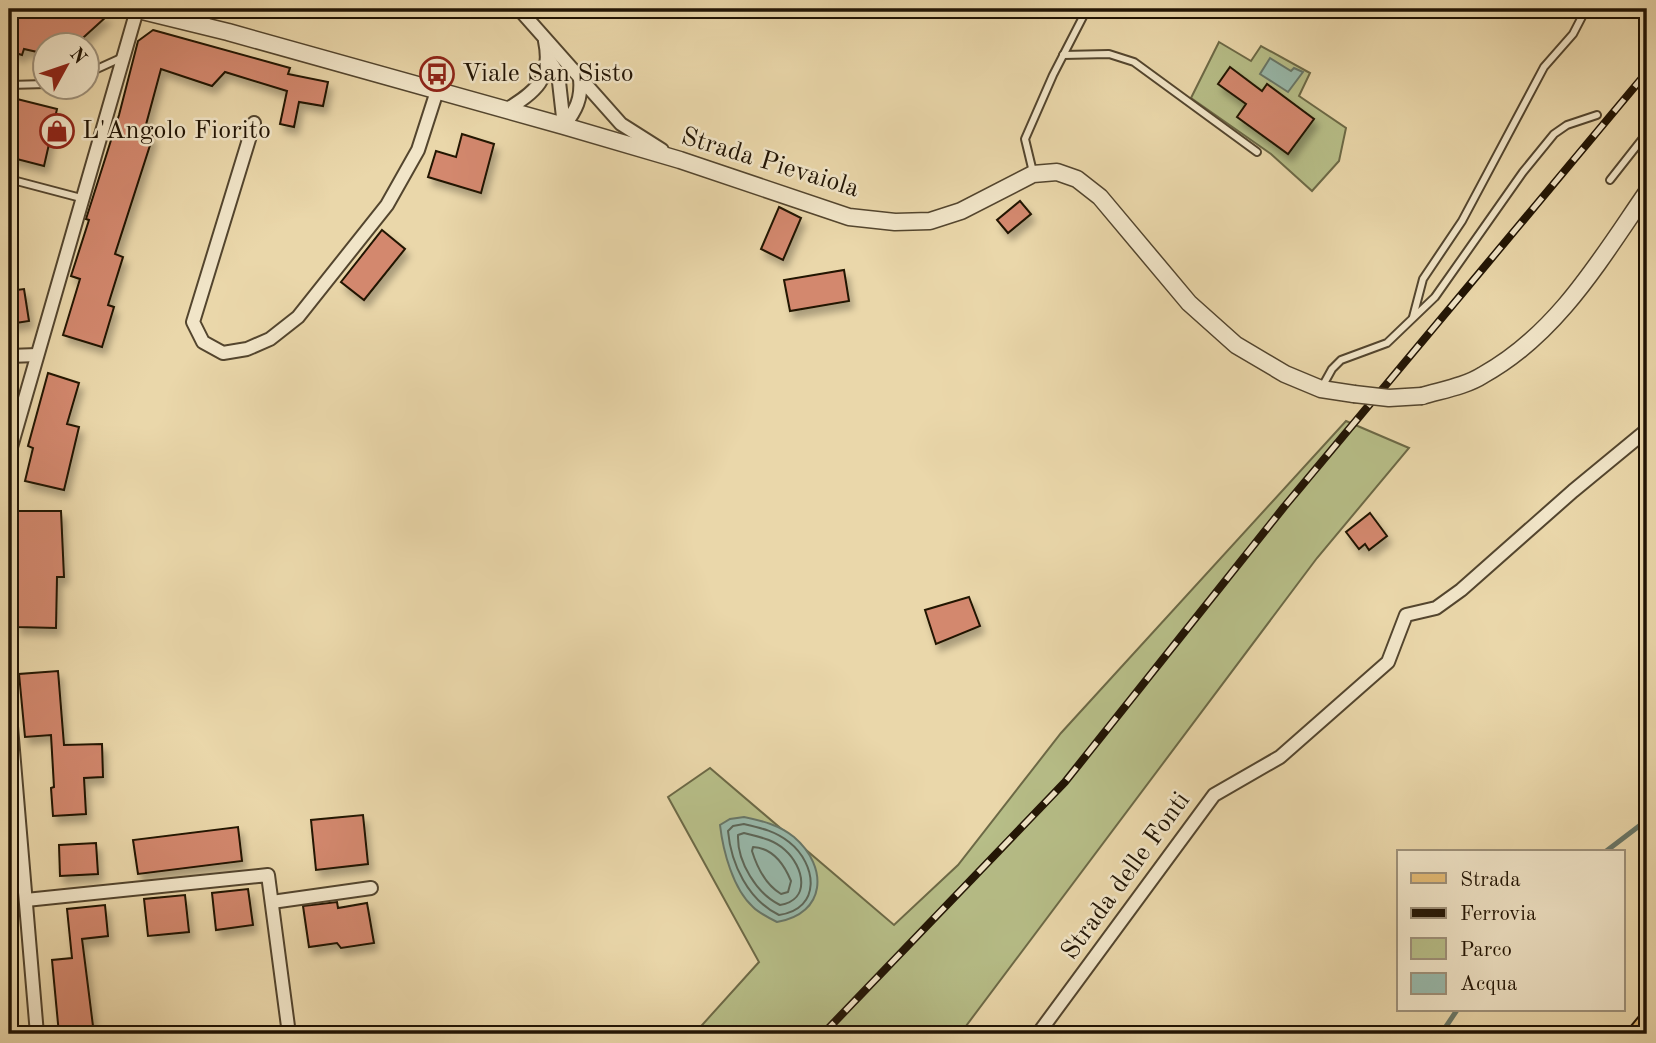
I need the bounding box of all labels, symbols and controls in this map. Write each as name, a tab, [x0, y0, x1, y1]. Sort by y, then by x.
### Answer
north arrow	[32, 32, 102, 102]
text: N	[65, 45, 89, 69]
bus stop icon: Viale San Sisto	[418, 55, 456, 93]
place label: Viale San Sisto	[462, 61, 634, 87]
shop icon: L'Angolo Fiorito	[38, 112, 76, 150]
place label: L'Angolo Fiorito	[82, 118, 271, 144]
street label: Strada Pievaiola	[678, 124, 862, 202]
street label: Strada delle Fonti	[1057, 787, 1195, 965]
legend	[1397, 850, 1624, 1012]
text: Strada	[1460, 870, 1521, 891]
text: Ferrovia	[1460, 904, 1536, 925]
text: Parco	[1460, 940, 1512, 961]
text: Acqua	[1460, 974, 1517, 995]

